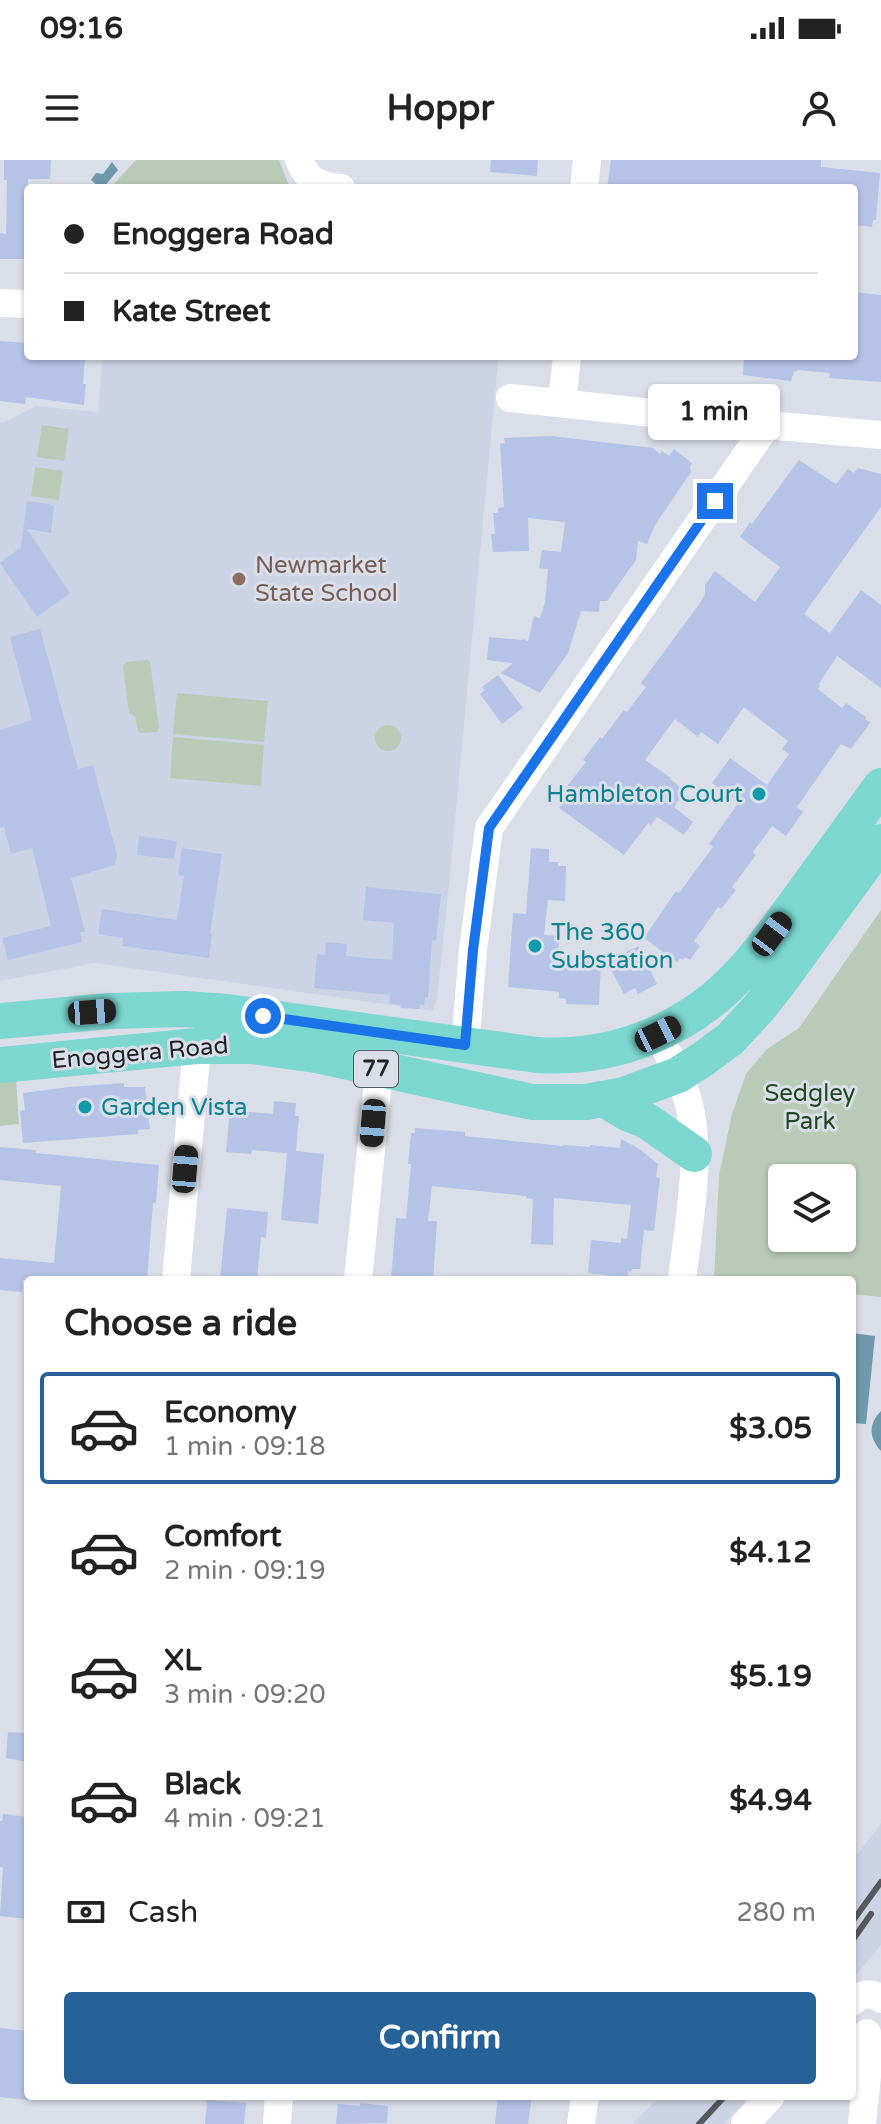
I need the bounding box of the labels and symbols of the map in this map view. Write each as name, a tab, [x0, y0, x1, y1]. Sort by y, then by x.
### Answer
callout: 1 min	[649, 385, 781, 441]
route end	[697, 483, 733, 519]
place label: Newmarket State School	[255, 551, 398, 608]
marker: Newmarket State School	[230, 570, 248, 588]
place label: Hambleton Court	[546, 780, 743, 809]
marker: Hambleton Court	[750, 785, 768, 803]
car	[748, 908, 796, 960]
place label: The 360 Substation	[551, 918, 673, 975]
marker: The 360 Substation	[526, 937, 544, 955]
car	[67, 998, 117, 1026]
route start	[245, 998, 281, 1034]
car	[631, 1013, 685, 1055]
street label: Enoggera Road	[50, 1031, 230, 1075]
road number: 77	[354, 1051, 398, 1087]
park label: Sedgley Park	[765, 1079, 856, 1136]
place label: Garden Vista	[101, 1093, 248, 1122]
marker: Garden Vista	[76, 1098, 94, 1116]
car	[359, 1098, 387, 1148]
car	[171, 1144, 199, 1194]

